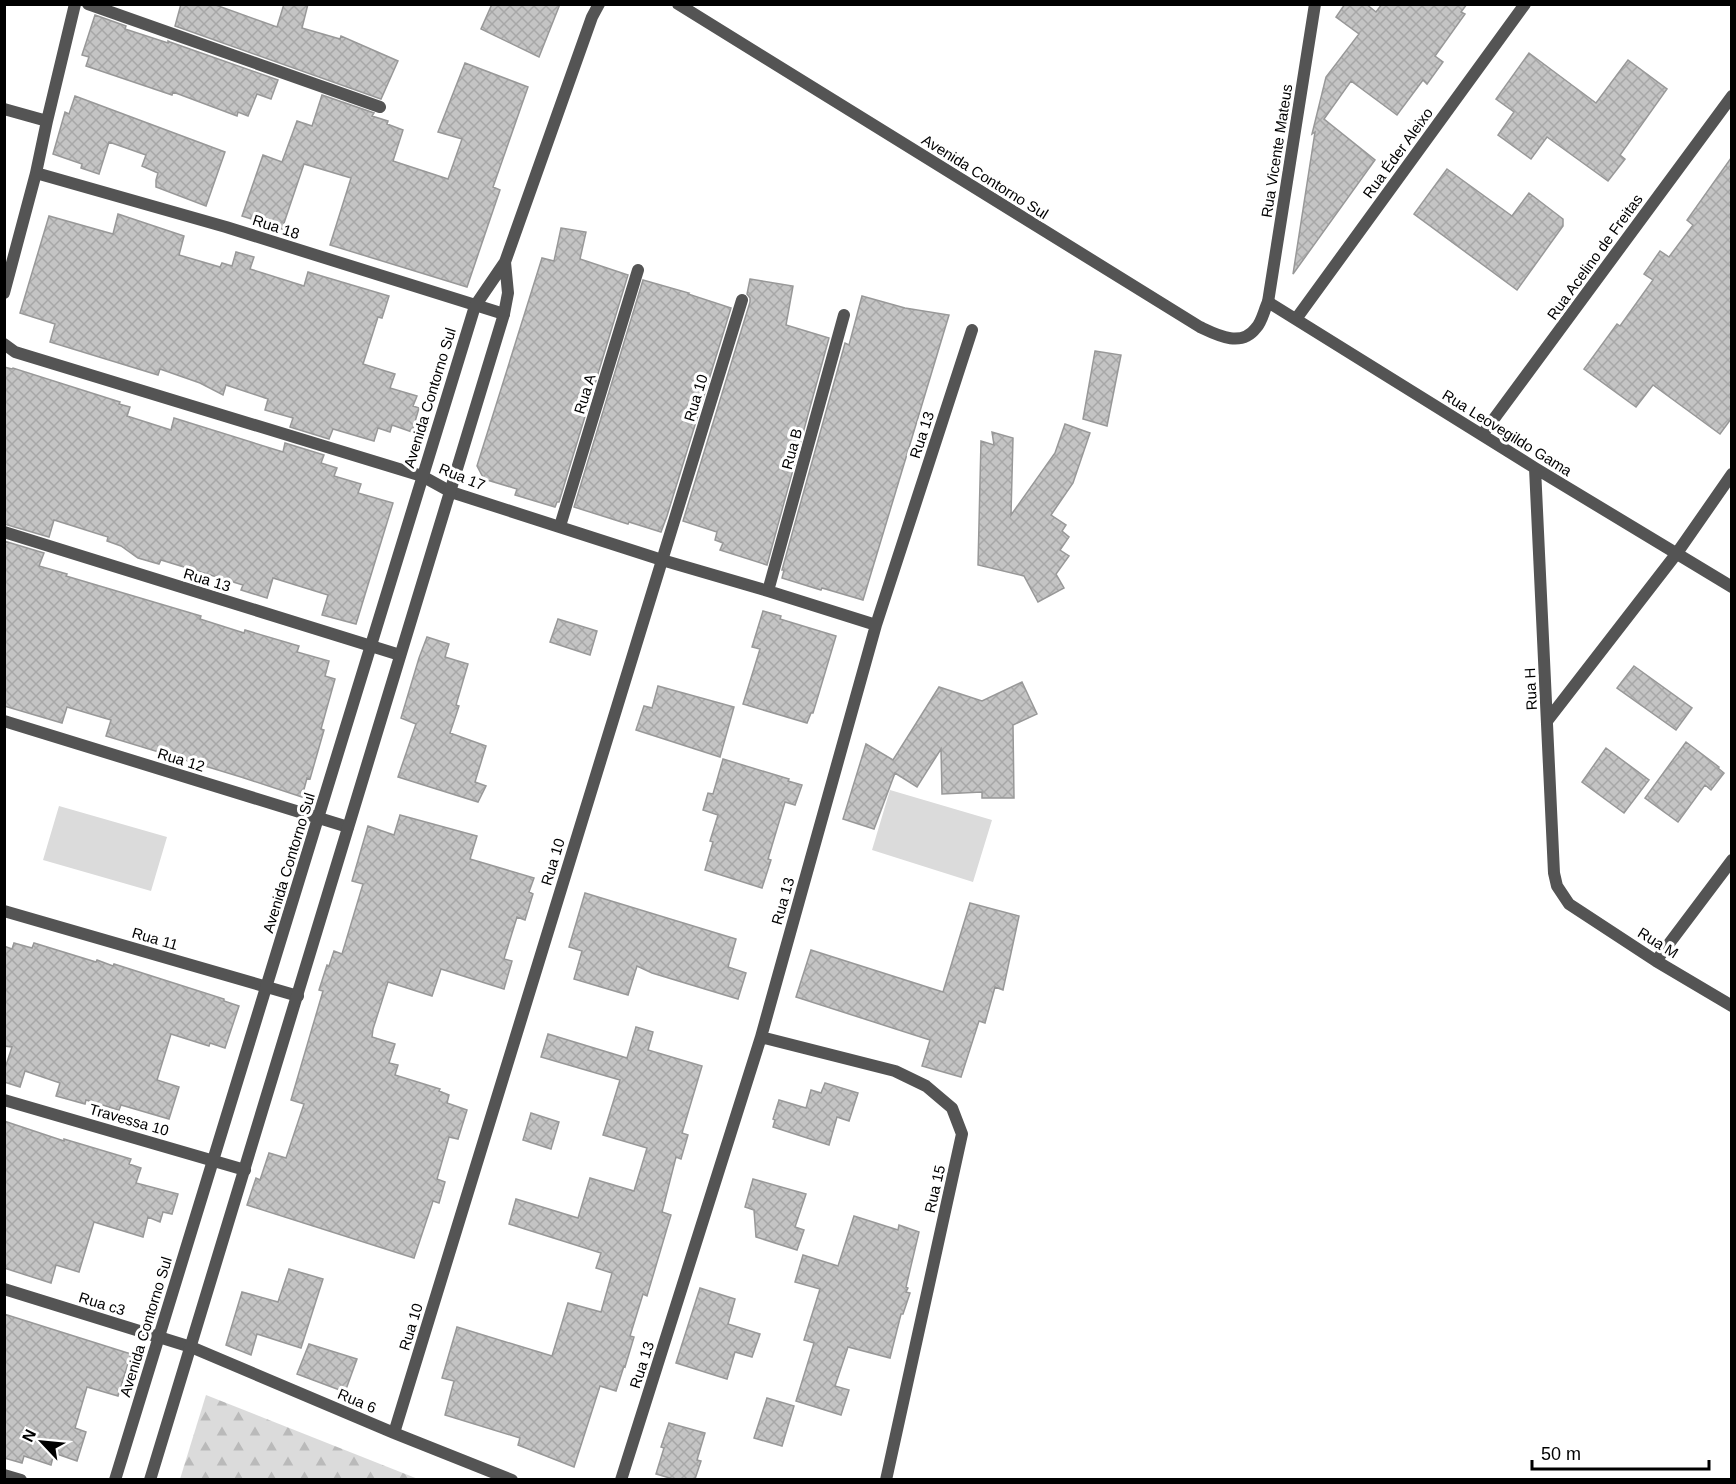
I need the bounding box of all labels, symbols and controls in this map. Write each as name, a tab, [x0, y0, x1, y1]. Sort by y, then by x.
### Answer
street label: Rua Vicente Mateus	[1258, 83, 1295, 219]
street label: Rua Éder Aleixo	[1359, 104, 1436, 201]
street label: Avenida Contorno Sul	[919, 131, 1052, 222]
street label: Rua Acelino de Freitas	[1543, 191, 1646, 323]
street label: Rua 18	[251, 211, 302, 242]
street label: Avenida Contorno Sul	[400, 326, 459, 470]
street label: Rua A	[570, 372, 599, 416]
street label: Rua 10	[680, 372, 711, 423]
street label: Rua Leovegildo Gama	[1439, 386, 1576, 480]
street label: Rua 13	[906, 409, 937, 460]
street label: Rua B	[778, 427, 805, 471]
street label: Rua 17	[437, 460, 488, 493]
street label: Rua 13	[182, 564, 233, 595]
street label: Rua H	[1521, 667, 1540, 711]
street label: Rua 12	[156, 744, 207, 775]
street label: Avenida Contorno Sul	[259, 791, 318, 935]
street label: Rua 10	[537, 836, 568, 887]
street label: Rua 13	[768, 875, 797, 926]
street label: Rua 11	[130, 924, 180, 953]
street label: Rua M	[1635, 924, 1682, 961]
street label: Travessa 10	[87, 1100, 171, 1139]
street label: Rua 15	[921, 1163, 948, 1214]
street label: Avenida Contorno Sul	[116, 1255, 175, 1399]
street label: Rua c3	[77, 1288, 127, 1319]
street label: Rua 10	[395, 1301, 426, 1352]
street label: Rua 13	[626, 1339, 657, 1390]
street label: Rua 6	[335, 1385, 379, 1416]
north arrow	[12, 1412, 72, 1472]
text: N	[19, 1427, 39, 1445]
scale bar	[1532, 1433, 1709, 1471]
text: 50 m	[1541, 1444, 1581, 1464]

